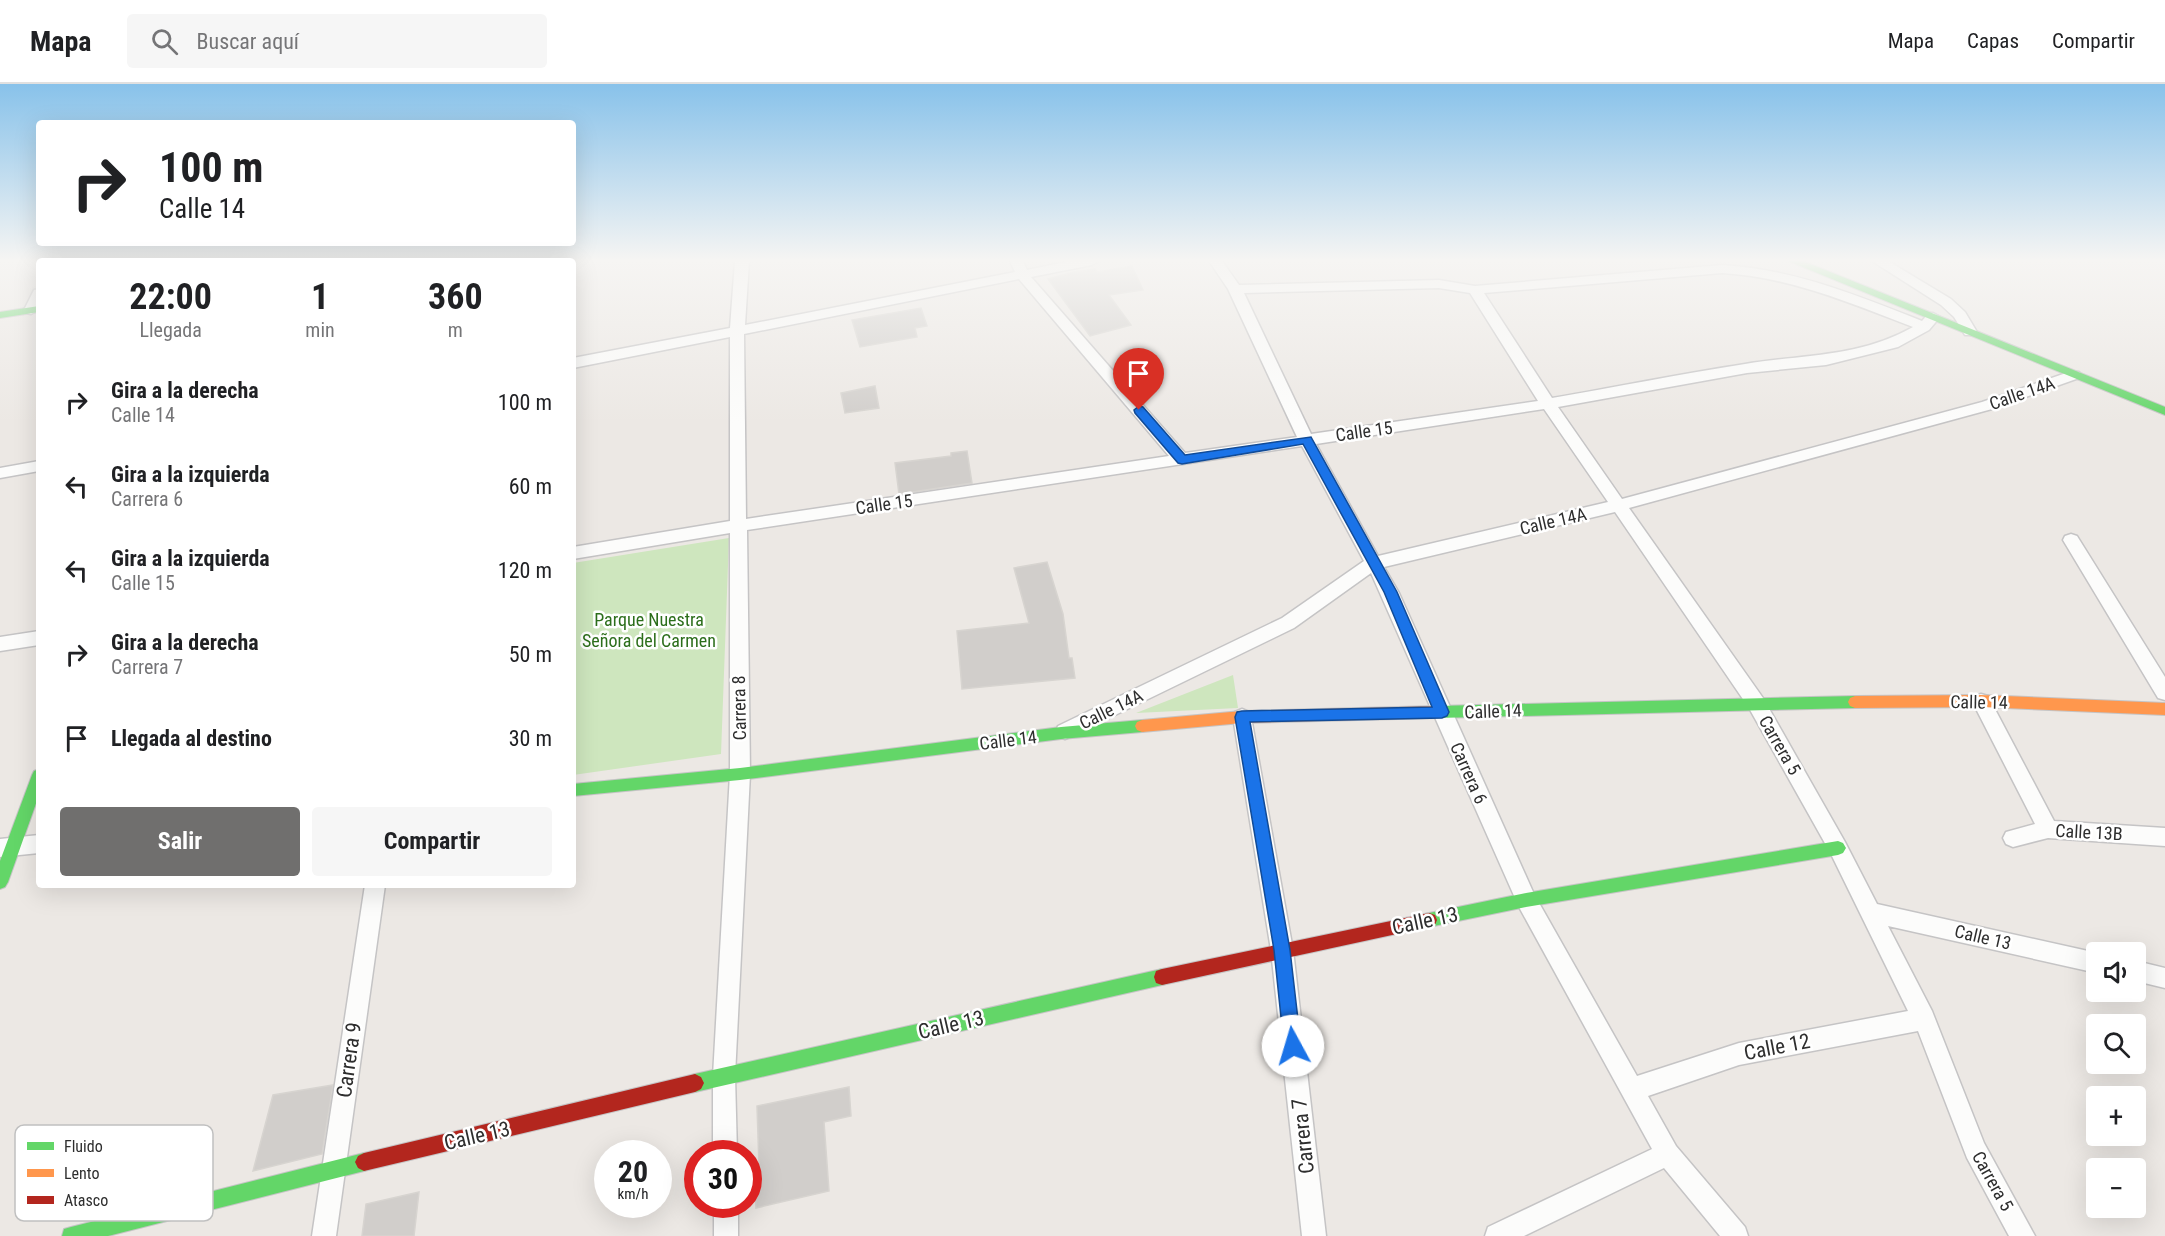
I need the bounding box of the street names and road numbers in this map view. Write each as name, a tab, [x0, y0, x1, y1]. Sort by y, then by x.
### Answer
street label: Calle 14A	[1987, 372, 2058, 414]
street label: Calle 15	[1334, 417, 1394, 445]
street label: Calle 15	[854, 490, 914, 518]
street label: Calle 14A	[1518, 503, 1589, 539]
street label: Carrera 8	[728, 675, 750, 741]
street label: Calle 14A	[1076, 684, 1147, 733]
street label: Calle 14	[1950, 691, 2008, 713]
street label: Calle 14	[1464, 700, 1522, 722]
street label: Carrera 5	[1755, 712, 1805, 778]
street label: Calle 14	[978, 726, 1038, 754]
street label: Carrera 6	[1446, 739, 1492, 807]
street label: Calle 13B	[2055, 820, 2123, 844]
street label: Calle 13	[1390, 902, 1460, 940]
street label: Calle 13	[1953, 920, 2013, 954]
street label: Calle 13	[916, 1006, 986, 1044]
street label: Carrera 9	[332, 1021, 366, 1099]
street label: Calle 12	[1742, 1029, 1812, 1065]
street label: Carrera 7	[1287, 1097, 1319, 1175]
street label: Calle 13	[442, 1117, 512, 1155]
street label: Carrera 5	[1968, 1148, 2018, 1215]

